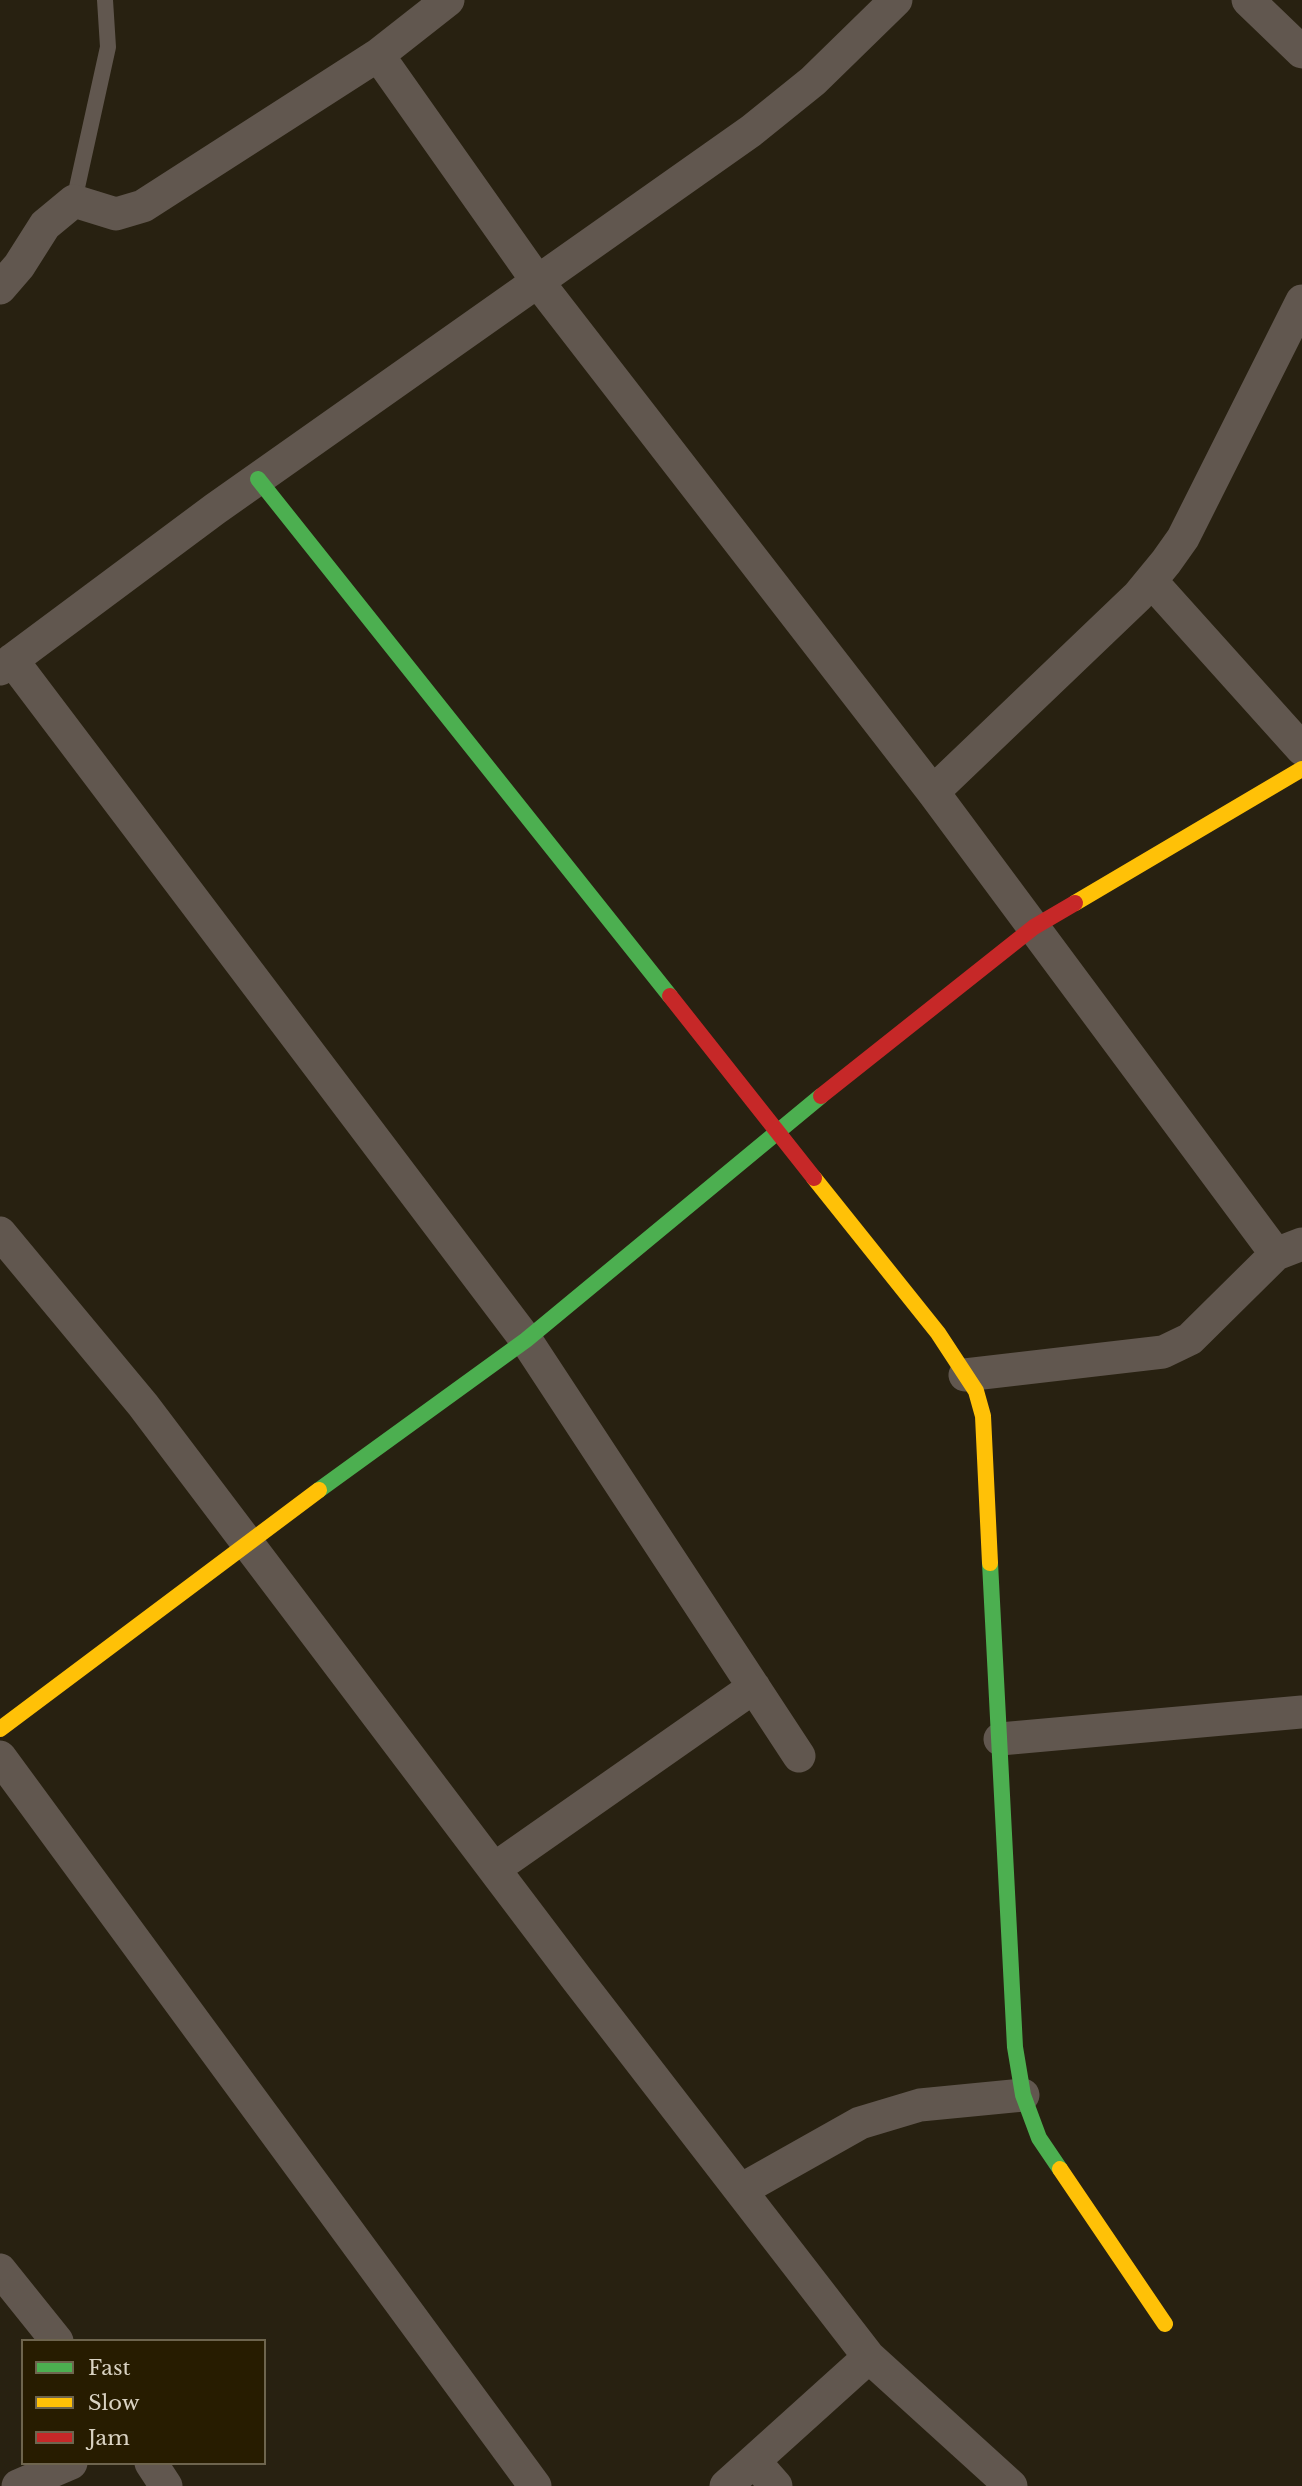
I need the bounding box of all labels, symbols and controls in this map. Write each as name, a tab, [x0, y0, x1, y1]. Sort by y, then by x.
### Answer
legend	[21, 2339, 266, 2465]
text: Fast	[88, 2355, 130, 2381]
text: Slow	[88, 2390, 140, 2416]
text: Jam	[88, 2425, 130, 2451]

